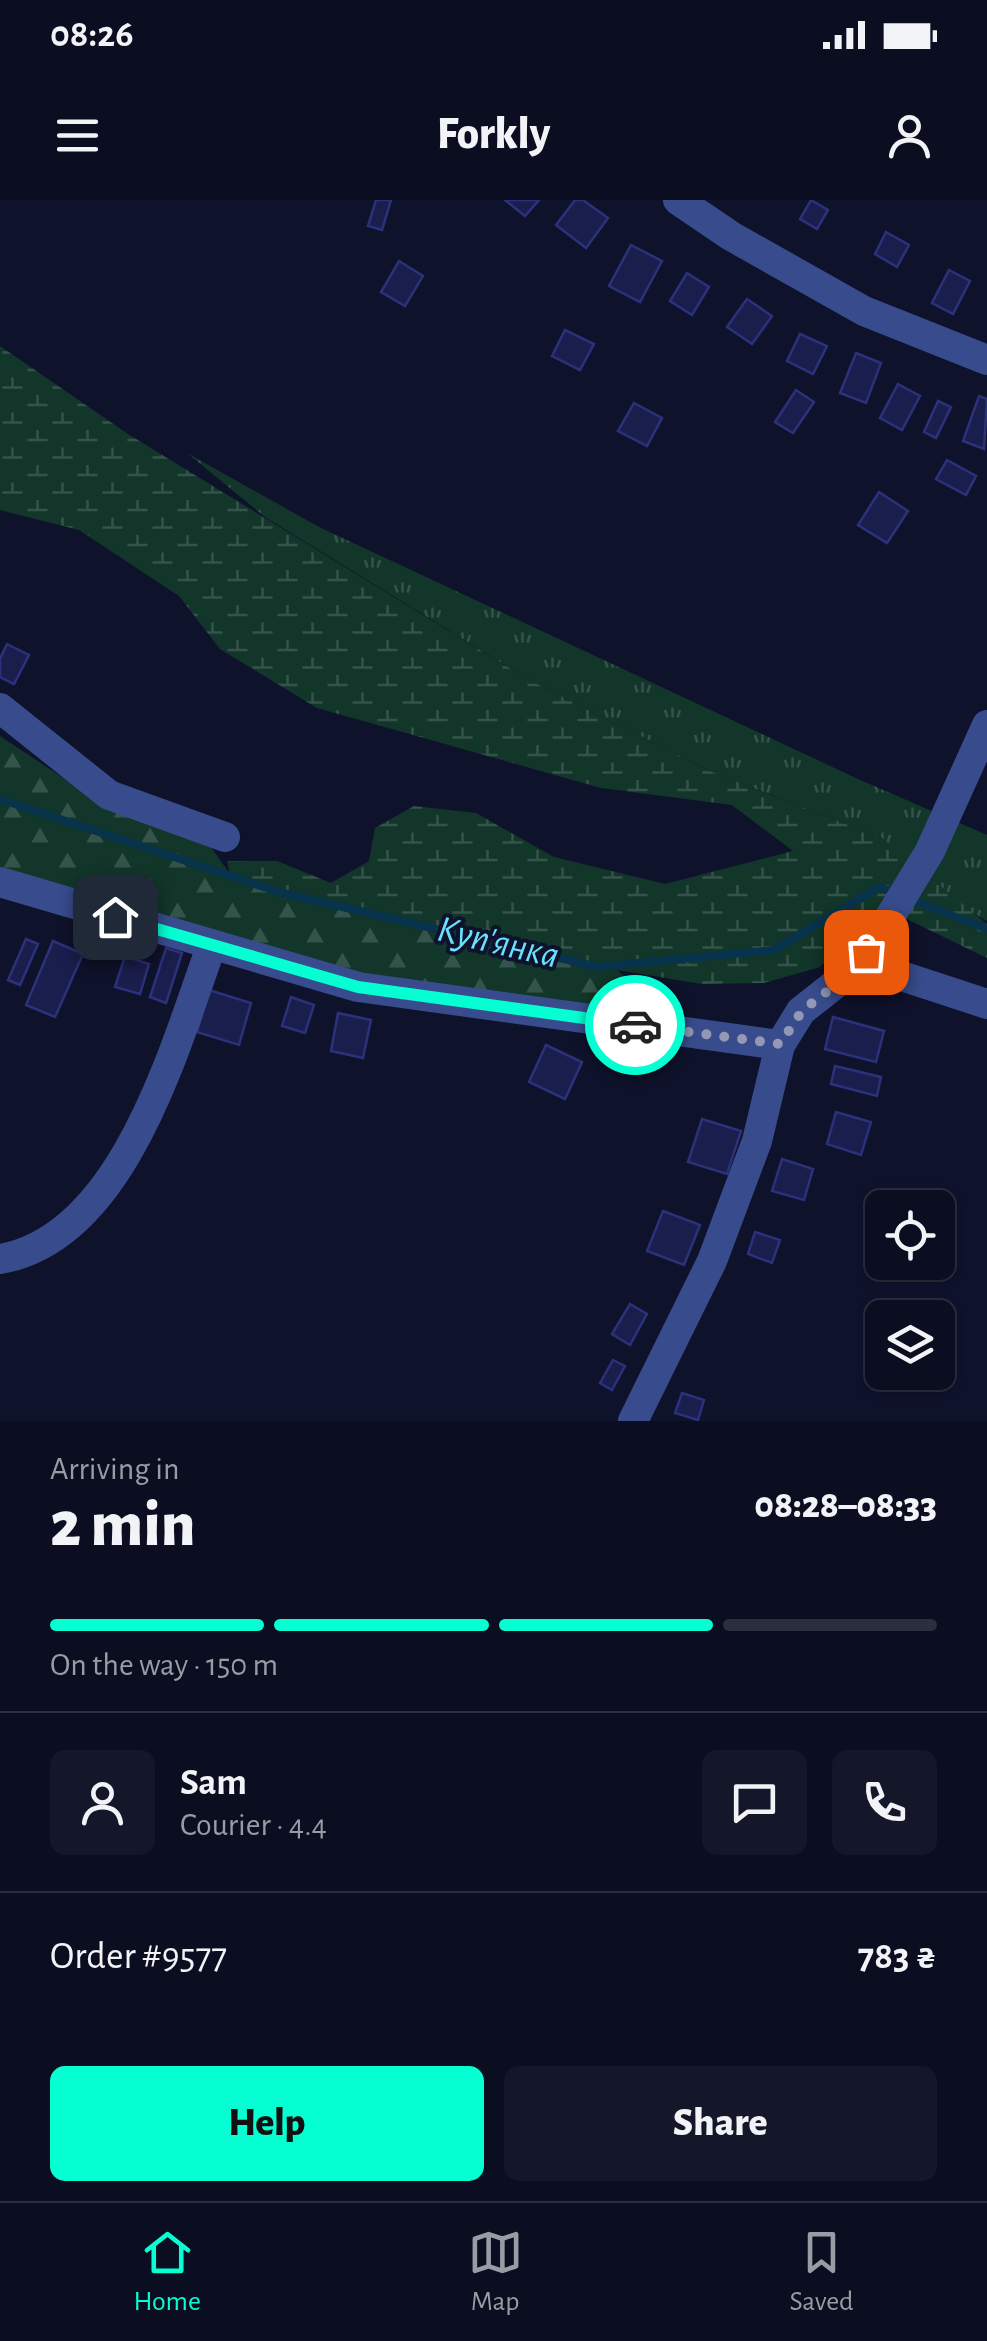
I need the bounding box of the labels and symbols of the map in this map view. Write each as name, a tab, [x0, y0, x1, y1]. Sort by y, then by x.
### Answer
pin	[73, 875, 158, 960]
pin	[824, 910, 909, 995]
water label: Куп'янка	[434, 911, 562, 975]
courier	[585, 975, 685, 1075]

